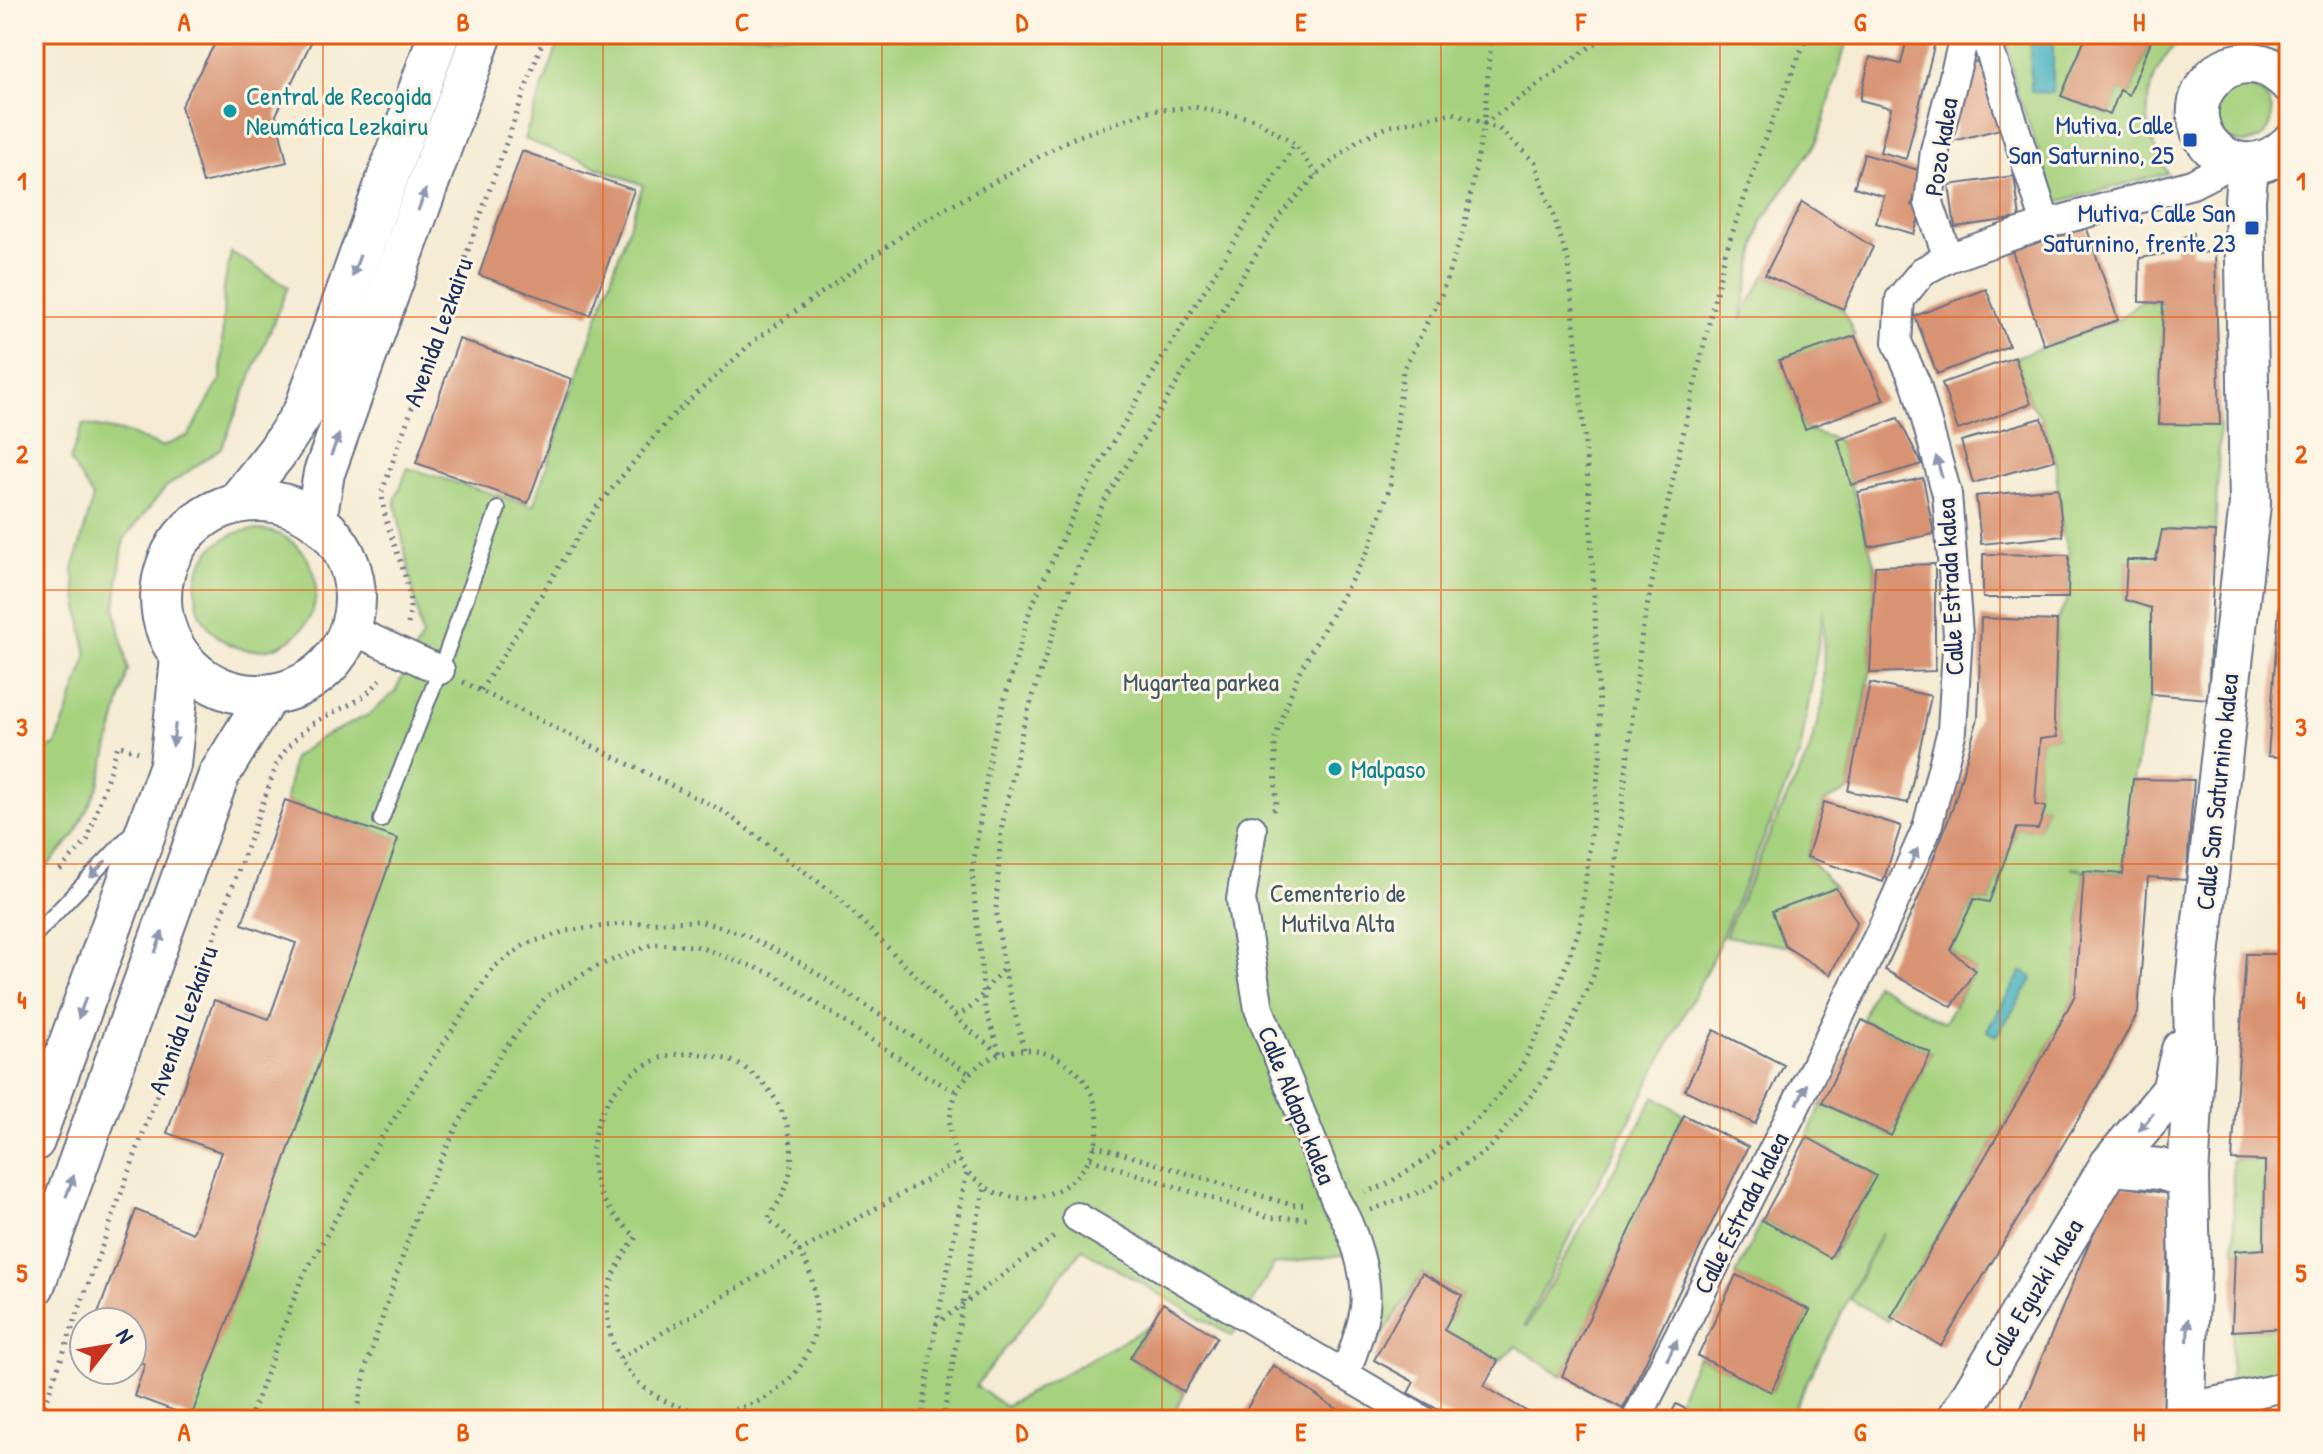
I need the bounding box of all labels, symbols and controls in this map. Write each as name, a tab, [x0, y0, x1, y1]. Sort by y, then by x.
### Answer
text: A	[178, 4, 191, 39]
text: B	[456, 4, 470, 39]
text: C	[735, 4, 749, 39]
text: D	[1016, 4, 1029, 39]
text: E	[1295, 4, 1307, 39]
text: F	[1575, 4, 1587, 39]
text: G	[1854, 4, 1867, 39]
text: H	[2133, 4, 2145, 39]
place label: Central de Recogida Neumática Lezkairu	[246, 78, 431, 143]
street label: Pozo kalea	[1915, 95, 1966, 199]
marker: Central de Recogida Neumática Lezkairu	[221, 102, 239, 120]
place label: Mutiva, Calle San Saturnino, 25	[2008, 107, 2174, 172]
marker: Mutiva, Calle San Saturnino, 25	[2181, 131, 2199, 149]
text: 1	[17, 163, 27, 198]
text: 1	[2296, 163, 2306, 198]
one-way arrow	[417, 188, 429, 212]
place label: Mutiva, Calle San Saturnino, frente 23	[2043, 195, 2236, 260]
marker: Mutiva, Calle San Saturnino, frente 23	[2243, 219, 2261, 237]
street label: Avenida Lezkairu	[394, 253, 481, 411]
one-way arrow	[349, 254, 362, 278]
one-way arrow	[328, 433, 341, 457]
text: 2	[16, 436, 29, 471]
text: 2	[2295, 436, 2308, 471]
one-way arrow	[1933, 454, 1945, 479]
street label: Calle Estrada kalea	[1927, 498, 1972, 677]
park label: Mugartea parkea	[1123, 664, 1279, 699]
street label: Calle San Saturnino kalea	[2187, 672, 2246, 912]
text: 3	[16, 709, 28, 744]
text: 3	[2295, 709, 2307, 744]
one-way arrow	[167, 723, 180, 748]
place label: Malpaso	[1351, 751, 1425, 786]
marker: Malpaso	[1326, 760, 1344, 778]
one-way arrow	[1906, 847, 1920, 870]
one-way arrow	[89, 859, 108, 878]
park label: Cementerio de Mutilva Alta	[1270, 875, 1406, 940]
one-way arrow	[153, 929, 166, 953]
street label: Avenida Lezkairu	[139, 941, 226, 1099]
text: 4	[17, 982, 27, 1017]
text: 4	[2296, 982, 2306, 1017]
one-way arrow	[75, 996, 88, 1020]
street label: Calle Aldapa kalea	[1250, 1021, 1345, 1189]
one-way arrow	[1795, 1082, 1809, 1105]
one-way arrow	[2138, 1112, 2155, 1132]
street label: Calle Estrada kalea	[1685, 1126, 1796, 1300]
one-way arrow	[64, 1174, 77, 1198]
street label: Calle Eguzki kalea	[1974, 1212, 2091, 1374]
text: 5	[17, 1255, 28, 1290]
text: 5	[2296, 1255, 2307, 1290]
north arrow	[68, 1306, 148, 1386]
one-way arrow	[2181, 1317, 2194, 1342]
text: N	[109, 1323, 141, 1349]
one-way arrow	[1665, 1339, 1678, 1362]
text: A	[178, 1414, 191, 1449]
text: B	[456, 1414, 470, 1449]
text: C	[735, 1414, 749, 1449]
text: D	[1016, 1414, 1029, 1449]
text: E	[1295, 1414, 1307, 1449]
text: F	[1575, 1414, 1587, 1449]
text: G	[1854, 1414, 1867, 1449]
text: H	[2133, 1414, 2145, 1449]

